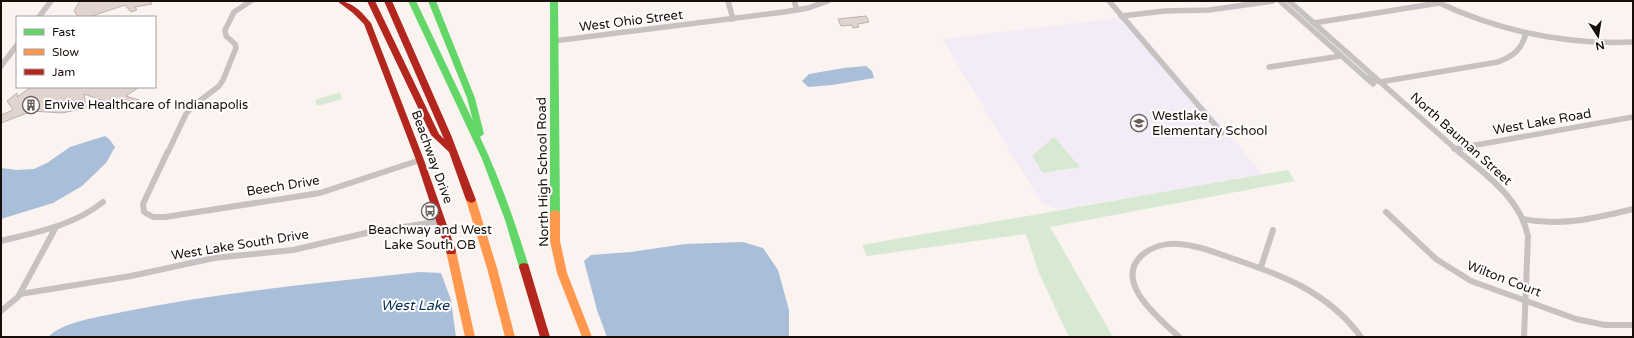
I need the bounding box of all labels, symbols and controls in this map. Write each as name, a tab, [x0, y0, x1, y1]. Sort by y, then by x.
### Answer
street label: West Ohio Street	[578, 7, 684, 35]
legend	[16, 16, 156, 88]
north arrow	[1578, 16, 1618, 56]
text: Fast	[52, 25, 76, 39]
text: N	[1594, 38, 1606, 53]
text: Slow	[52, 45, 79, 59]
text: Jam	[52, 65, 75, 79]
street label: North Bauman Street	[1407, 89, 1515, 189]
building icon: Envive Healthcare of Indianapolis	[21, 95, 41, 115]
place label: Envive Healthcare of Indianapolis	[44, 97, 248, 113]
street label: North High School Road	[534, 97, 552, 247]
street label: West Lake Road	[1492, 105, 1592, 139]
street label: Beachway Drive	[408, 108, 456, 206]
place label: Westlake Elementary School	[1152, 108, 1267, 139]
school or university icon: Westlake Elementary School	[1129, 113, 1149, 133]
street label: Beech Drive	[245, 172, 321, 200]
bus stop icon: Beachway and West Lake South OB	[420, 201, 440, 221]
place label: Beachway and West Lake South OB	[368, 222, 492, 253]
street label: West Lake South Drive	[170, 226, 310, 264]
street label: Wilton Court	[1465, 258, 1543, 300]
water label: West Lake	[381, 297, 450, 314]

